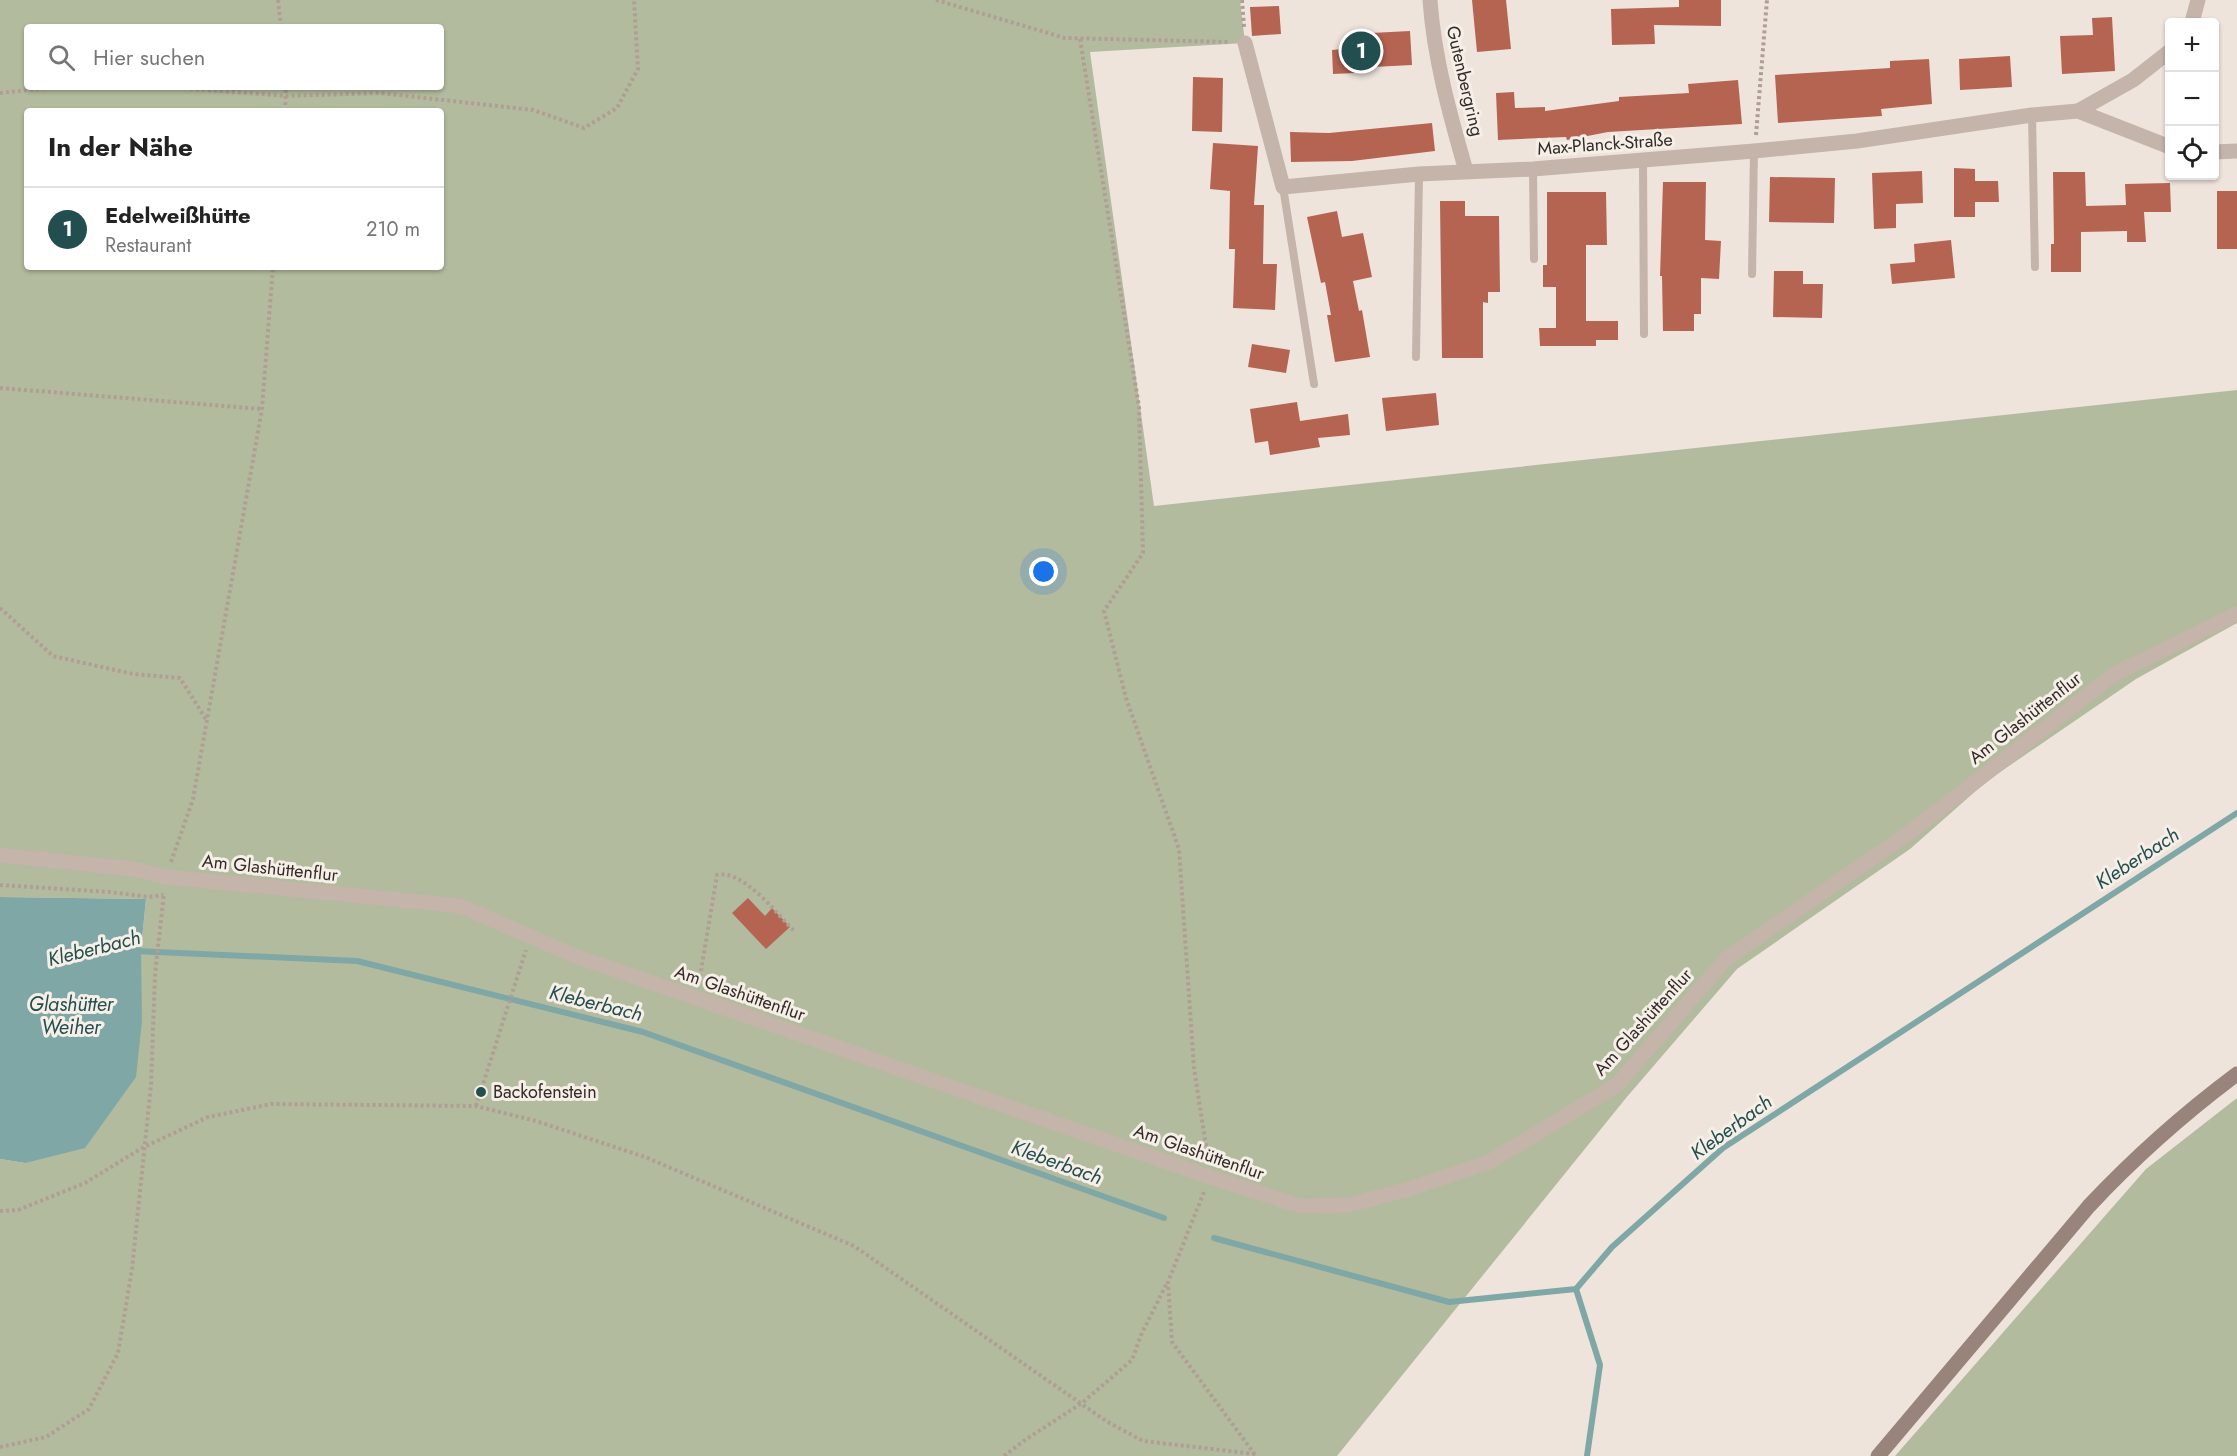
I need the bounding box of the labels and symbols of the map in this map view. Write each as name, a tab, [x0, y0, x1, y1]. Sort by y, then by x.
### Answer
street label: Gutenbergring	[1440, 23, 1490, 139]
pin: 1	[1342, 28, 1380, 74]
street label: Max-Planck-Straße	[1537, 126, 1673, 162]
your location	[1029, 557, 1058, 586]
street label: Am Glashüttenflur	[1963, 665, 2087, 770]
water label: Kleberbach	[2090, 820, 2185, 896]
street label: Am Glashüttenflur	[201, 848, 340, 888]
water label: Kleberbach	[45, 923, 144, 974]
street label: Am Glashüttenflur	[671, 958, 810, 1028]
street label: Am Glashüttenflur	[1588, 962, 1699, 1081]
water label: Kleberbach	[546, 978, 645, 1029]
water label: Glashütter Weiher	[29, 990, 115, 1042]
place label: Backofenstein	[493, 1079, 597, 1105]
marker: Backofenstein	[474, 1085, 488, 1099]
water label: Kleberbach	[1684, 1088, 1778, 1167]
street label: Am Glashüttenflur	[1130, 1117, 1269, 1187]
water label: Kleberbach	[1007, 1133, 1106, 1192]

